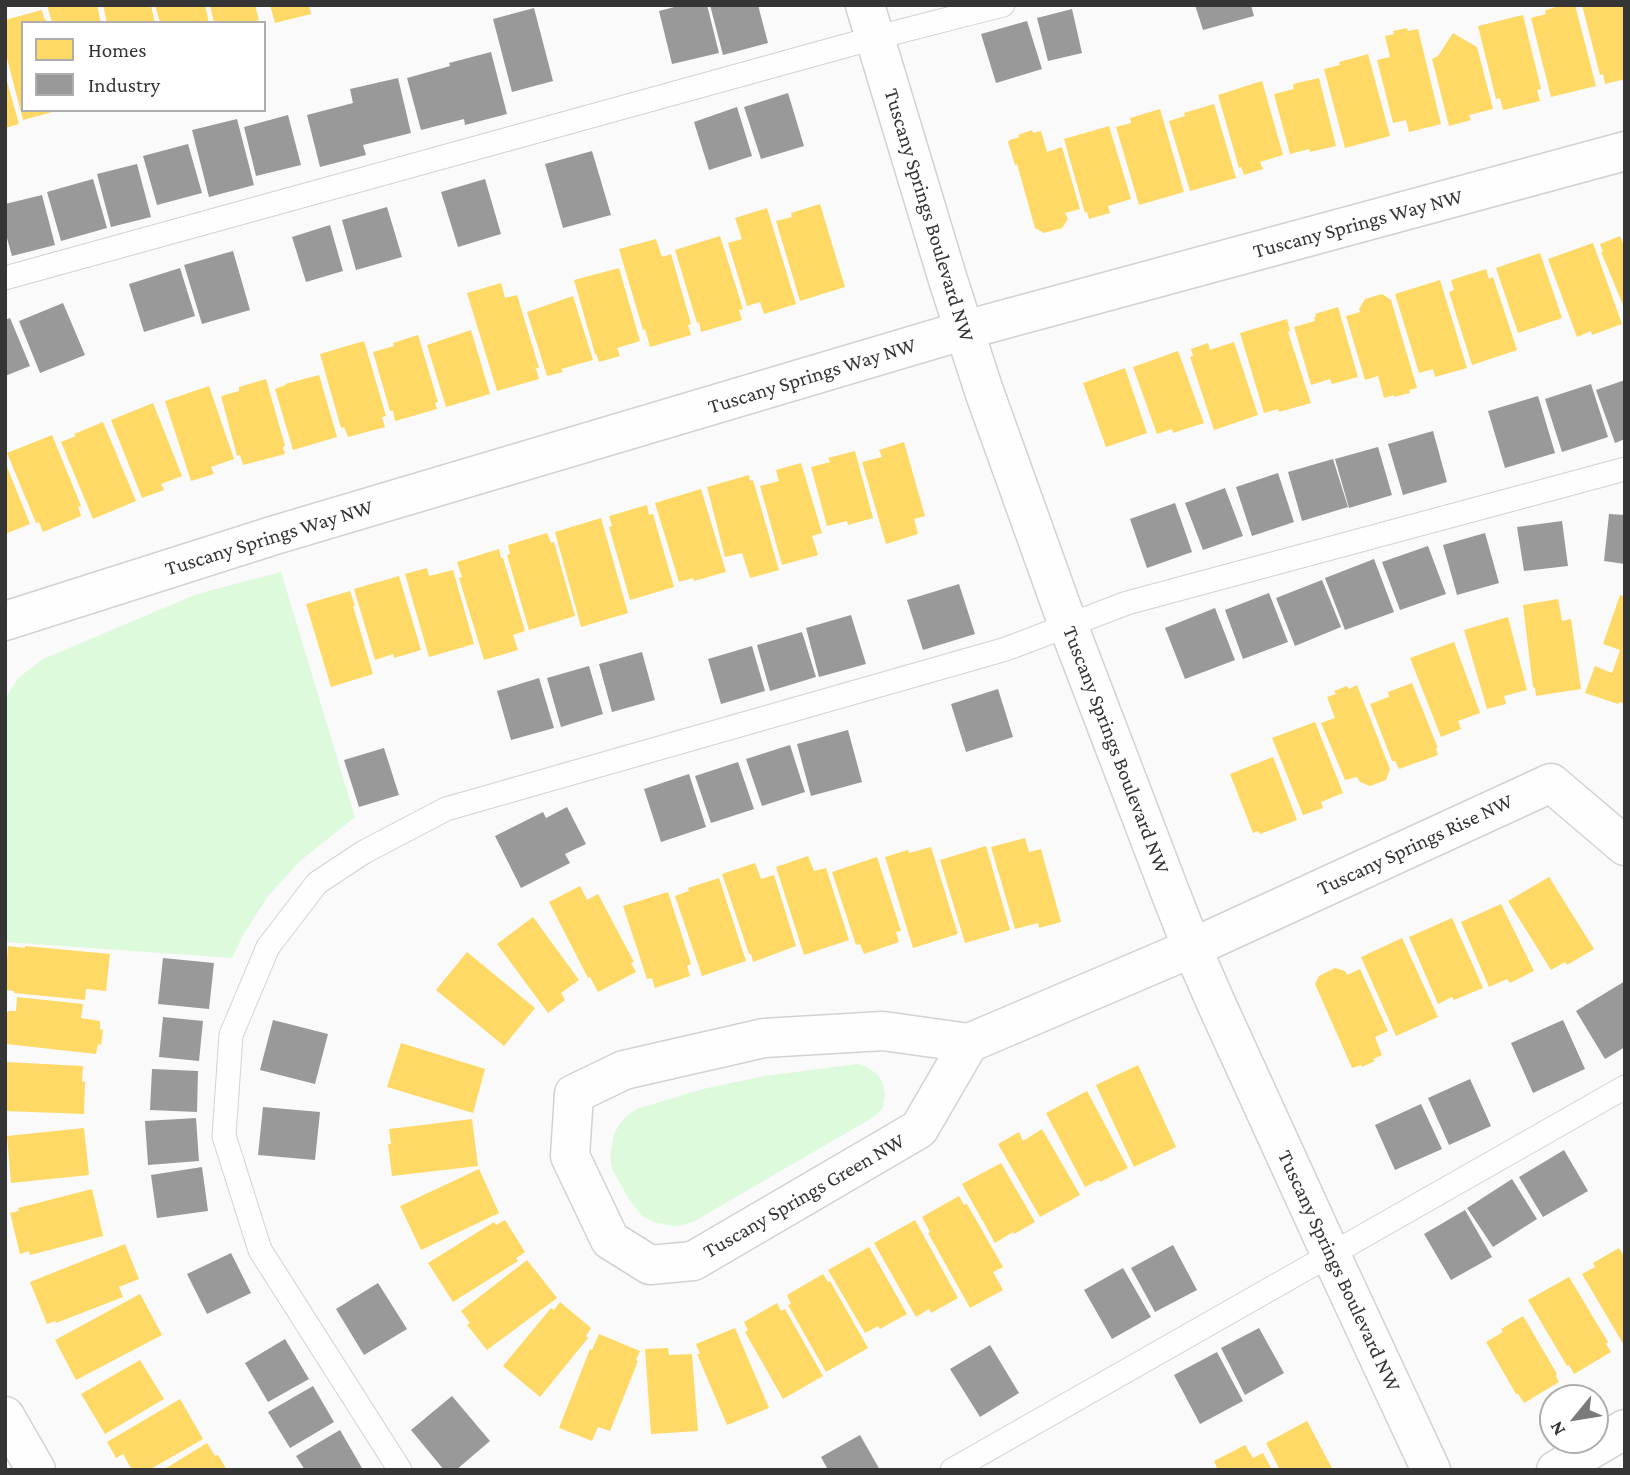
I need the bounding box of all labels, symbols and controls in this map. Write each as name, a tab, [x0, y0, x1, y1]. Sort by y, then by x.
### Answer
legend	[21, 21, 266, 112]
text: Homes	[88, 38, 147, 62]
text: Industry	[88, 73, 160, 97]
street label: Tuscany Springs Boulevard NW	[878, 85, 980, 345]
street label: Tuscany Springs Way NW	[1250, 184, 1466, 264]
street label: Tuscany Springs Way NW	[705, 332, 919, 420]
street label: Tuscany Springs Way NW	[162, 494, 376, 582]
street label: Tuscany Springs Boulevard NW	[1057, 623, 1175, 877]
street label: Tuscany Springs Rise NW	[1313, 789, 1517, 901]
street label: Tuscany Springs Green NW	[699, 1128, 909, 1264]
street label: Tuscany Springs Boulevard NW	[1272, 1146, 1406, 1396]
north arrow	[1539, 1384, 1609, 1454]
text: N	[1545, 1418, 1569, 1440]

